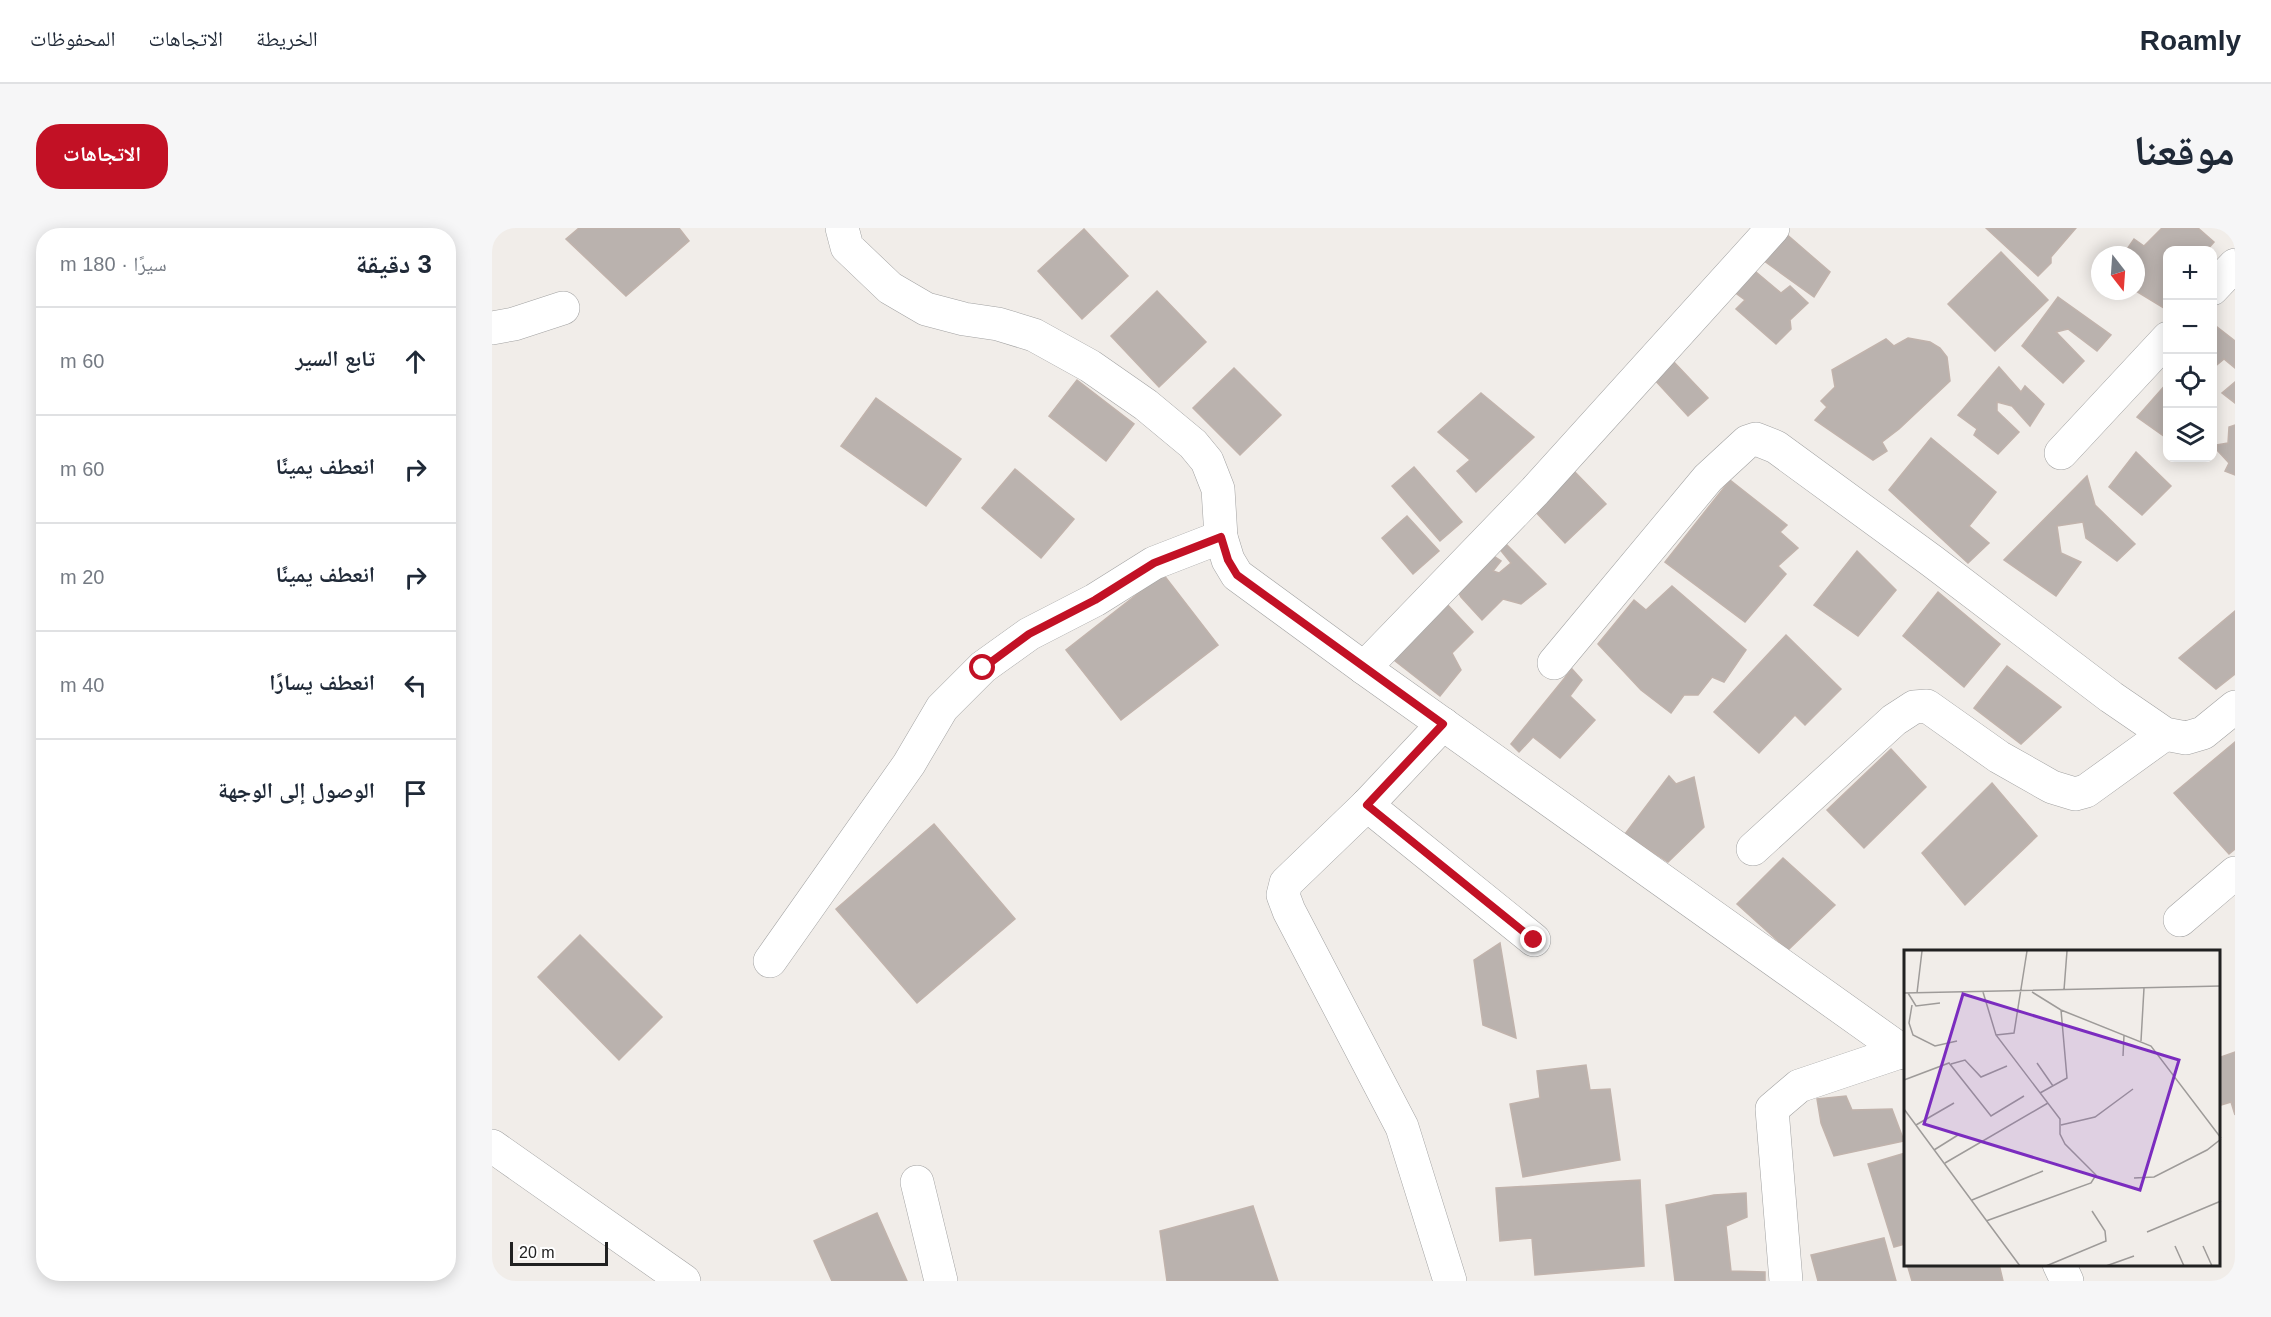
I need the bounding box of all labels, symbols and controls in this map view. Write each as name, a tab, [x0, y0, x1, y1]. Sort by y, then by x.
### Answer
text: Roamly	[2140, 25, 2241, 56]
text: المحفوظات	[30, 27, 115, 50]
text: الاتجاهات	[148, 27, 223, 50]
text: الخريطة	[256, 27, 318, 50]
button: الاتجاهات	[36, 124, 168, 189]
text: موقعنا	[2134, 127, 2235, 174]
north arrow	[2091, 246, 2145, 300]
map controls	[2163, 246, 2217, 462]
button: +	[2163, 246, 2217, 300]
text: 3 دقيقة	[356, 249, 432, 279]
text: سيرًا · 180 m	[60, 253, 167, 275]
button: −	[2163, 300, 2217, 354]
icon: ahead	[399, 345, 432, 378]
text: تابع السير	[295, 346, 375, 371]
text: 60 m	[60, 350, 104, 372]
button: locate	[2163, 354, 2217, 408]
button: layers	[2163, 408, 2217, 462]
icon: right	[399, 453, 432, 486]
text: انعطف يمينًا	[276, 454, 375, 479]
text: 60 m	[60, 458, 104, 480]
icon: right	[399, 561, 432, 594]
text: انعطف يمينًا	[276, 562, 375, 587]
text: 20 m	[60, 566, 104, 588]
route start	[969, 654, 995, 680]
icon: left	[399, 669, 432, 702]
text: انعطف يسارًا	[269, 670, 375, 695]
text: 40 m	[60, 674, 104, 696]
icon: arrive	[399, 777, 432, 810]
text: الوصول إلى الوجهة	[218, 778, 375, 803]
route end	[1520, 926, 1546, 952]
inset map	[1904, 950, 2220, 1266]
scale bar	[510, 1239, 608, 1266]
text: 20 m	[519, 1244, 555, 1261]

